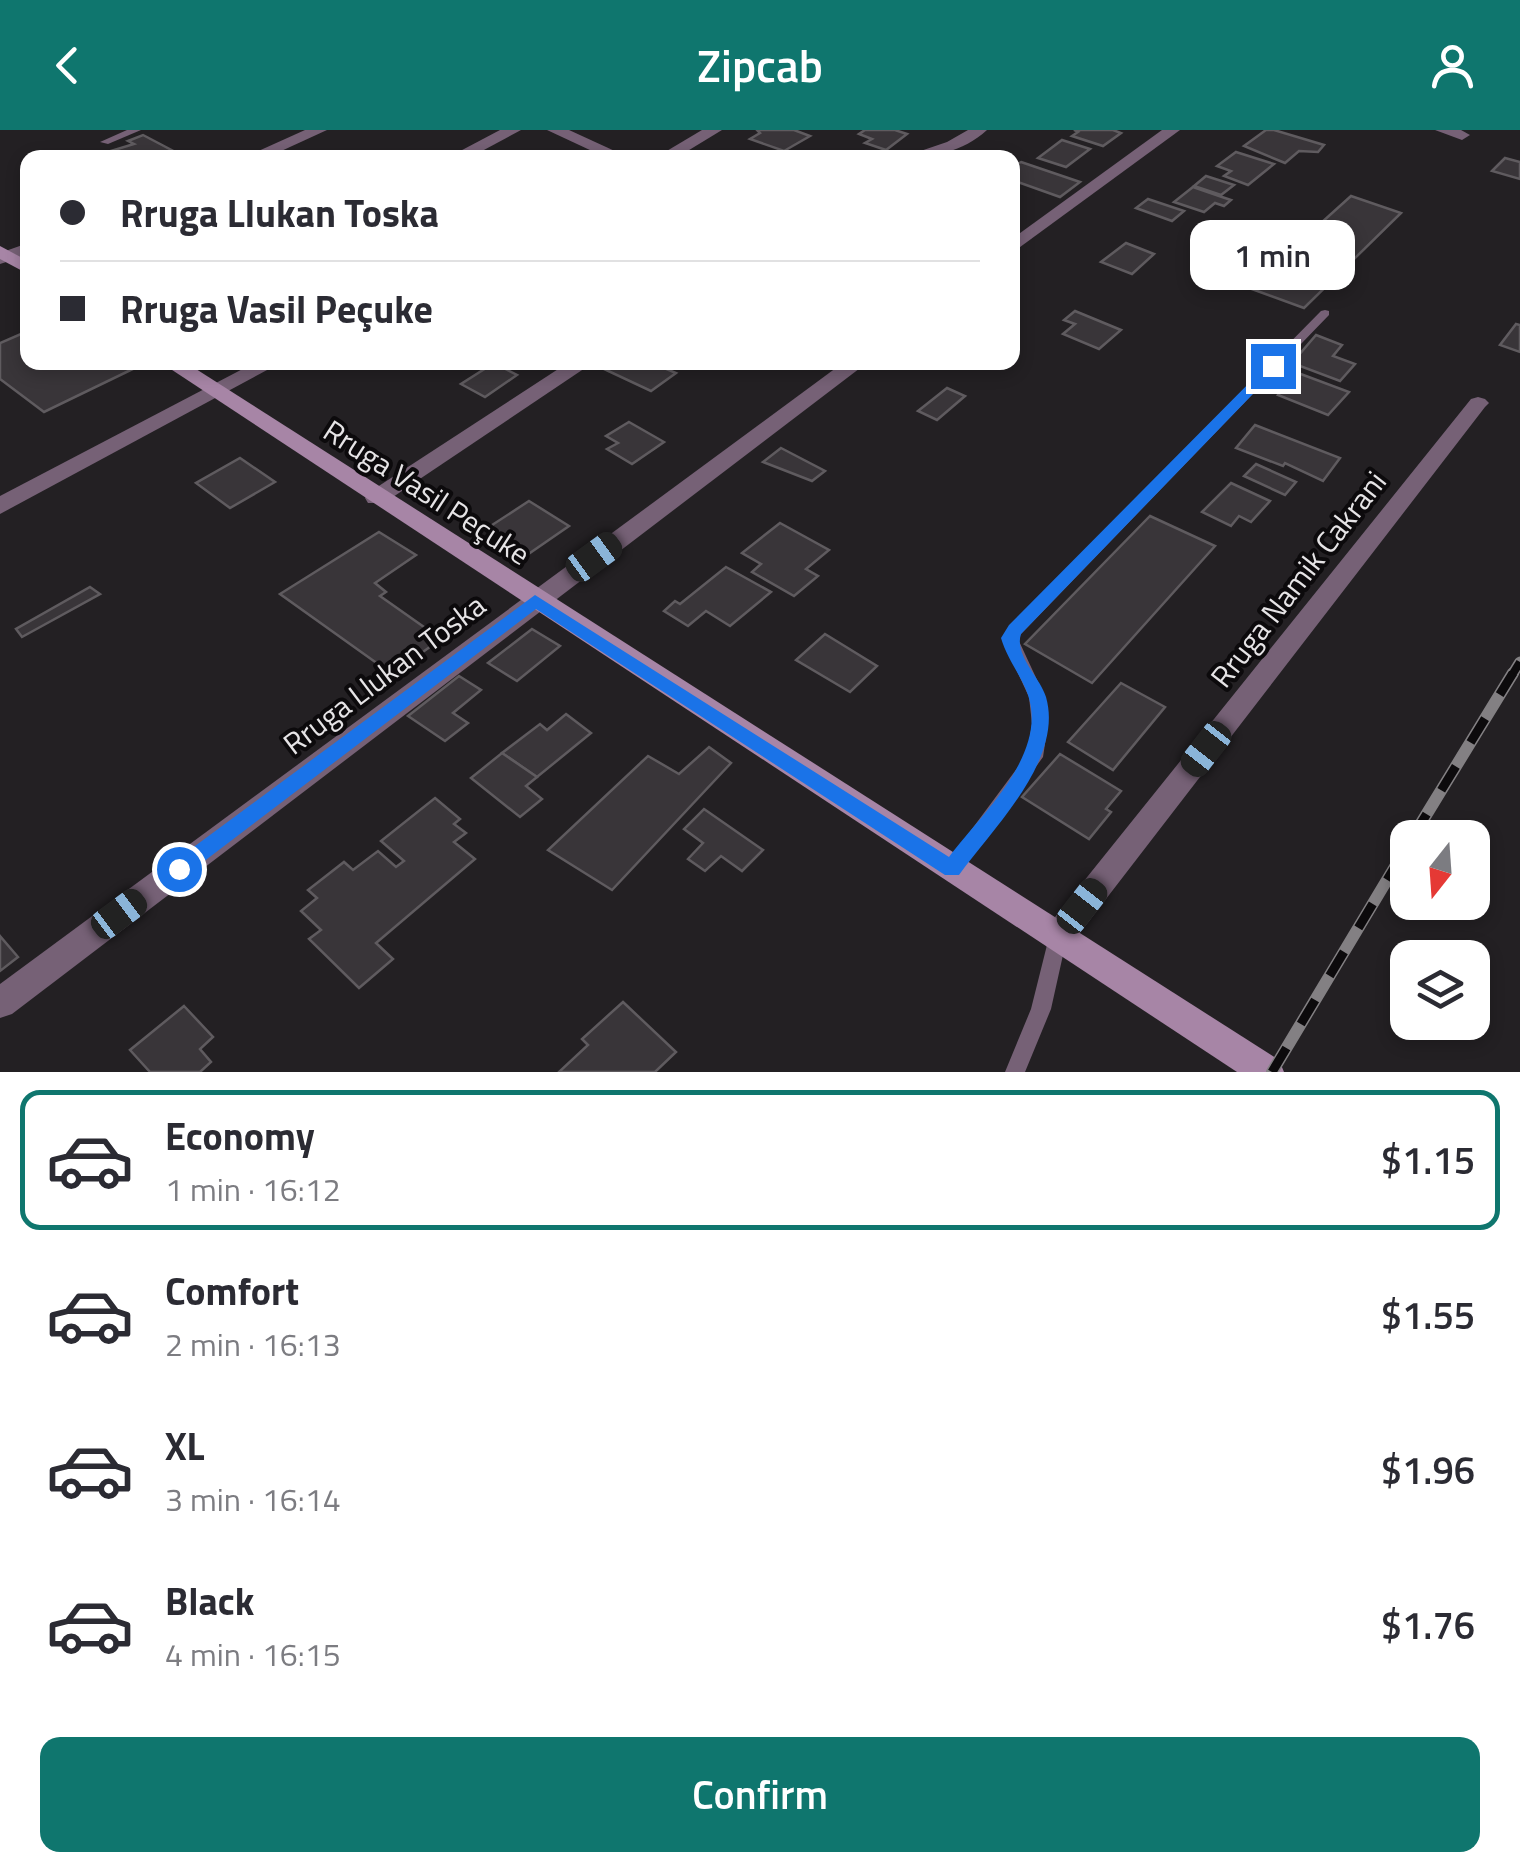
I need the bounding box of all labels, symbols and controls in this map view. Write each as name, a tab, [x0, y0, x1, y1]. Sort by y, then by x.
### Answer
text: Zipcab	[697, 31, 823, 99]
icon: back	[40, 38, 95, 93]
icon: person	[1425, 38, 1480, 93]
text: Rruga Llukan Toska	[120, 184, 439, 242]
callout: 1 min	[1190, 221, 1356, 291]
text: 1 min	[1234, 231, 1311, 279]
text: Rruga Vasil Peçuke	[120, 280, 433, 338]
route end	[1251, 344, 1296, 389]
street label: Rruga Vasil Peçuke	[314, 408, 540, 576]
street label: Rruga Namik Cakrani	[1199, 461, 1397, 697]
car	[561, 527, 627, 587]
street label: Rruga Llukan Toska	[273, 582, 495, 766]
car	[1176, 716, 1236, 782]
north arrow	[1390, 820, 1490, 920]
map controls	[1390, 820, 1490, 1040]
route start	[157, 847, 202, 892]
car	[1052, 873, 1112, 939]
car	[86, 884, 152, 944]
button: layers	[1390, 940, 1490, 1040]
text: Economy	[165, 1107, 315, 1165]
icon: car	[45, 1115, 135, 1205]
text: $1.15	[1381, 1131, 1475, 1189]
text: 1 min · 16:12	[165, 1165, 341, 1213]
text: Comfort	[165, 1262, 299, 1320]
icon: car	[45, 1270, 135, 1360]
text: $1.55	[1381, 1286, 1475, 1344]
text: 2 min · 16:13	[165, 1320, 341, 1368]
text: XL	[165, 1417, 205, 1475]
icon: car	[45, 1425, 135, 1515]
text: $1.96	[1381, 1441, 1475, 1499]
text: 3 min · 16:14	[165, 1475, 341, 1523]
text: Black	[165, 1572, 254, 1630]
icon: car	[45, 1580, 135, 1670]
text: $1.76	[1381, 1596, 1475, 1654]
text: 4 min · 16:15	[165, 1630, 341, 1678]
button: Confirm	[40, 1737, 1480, 1852]

